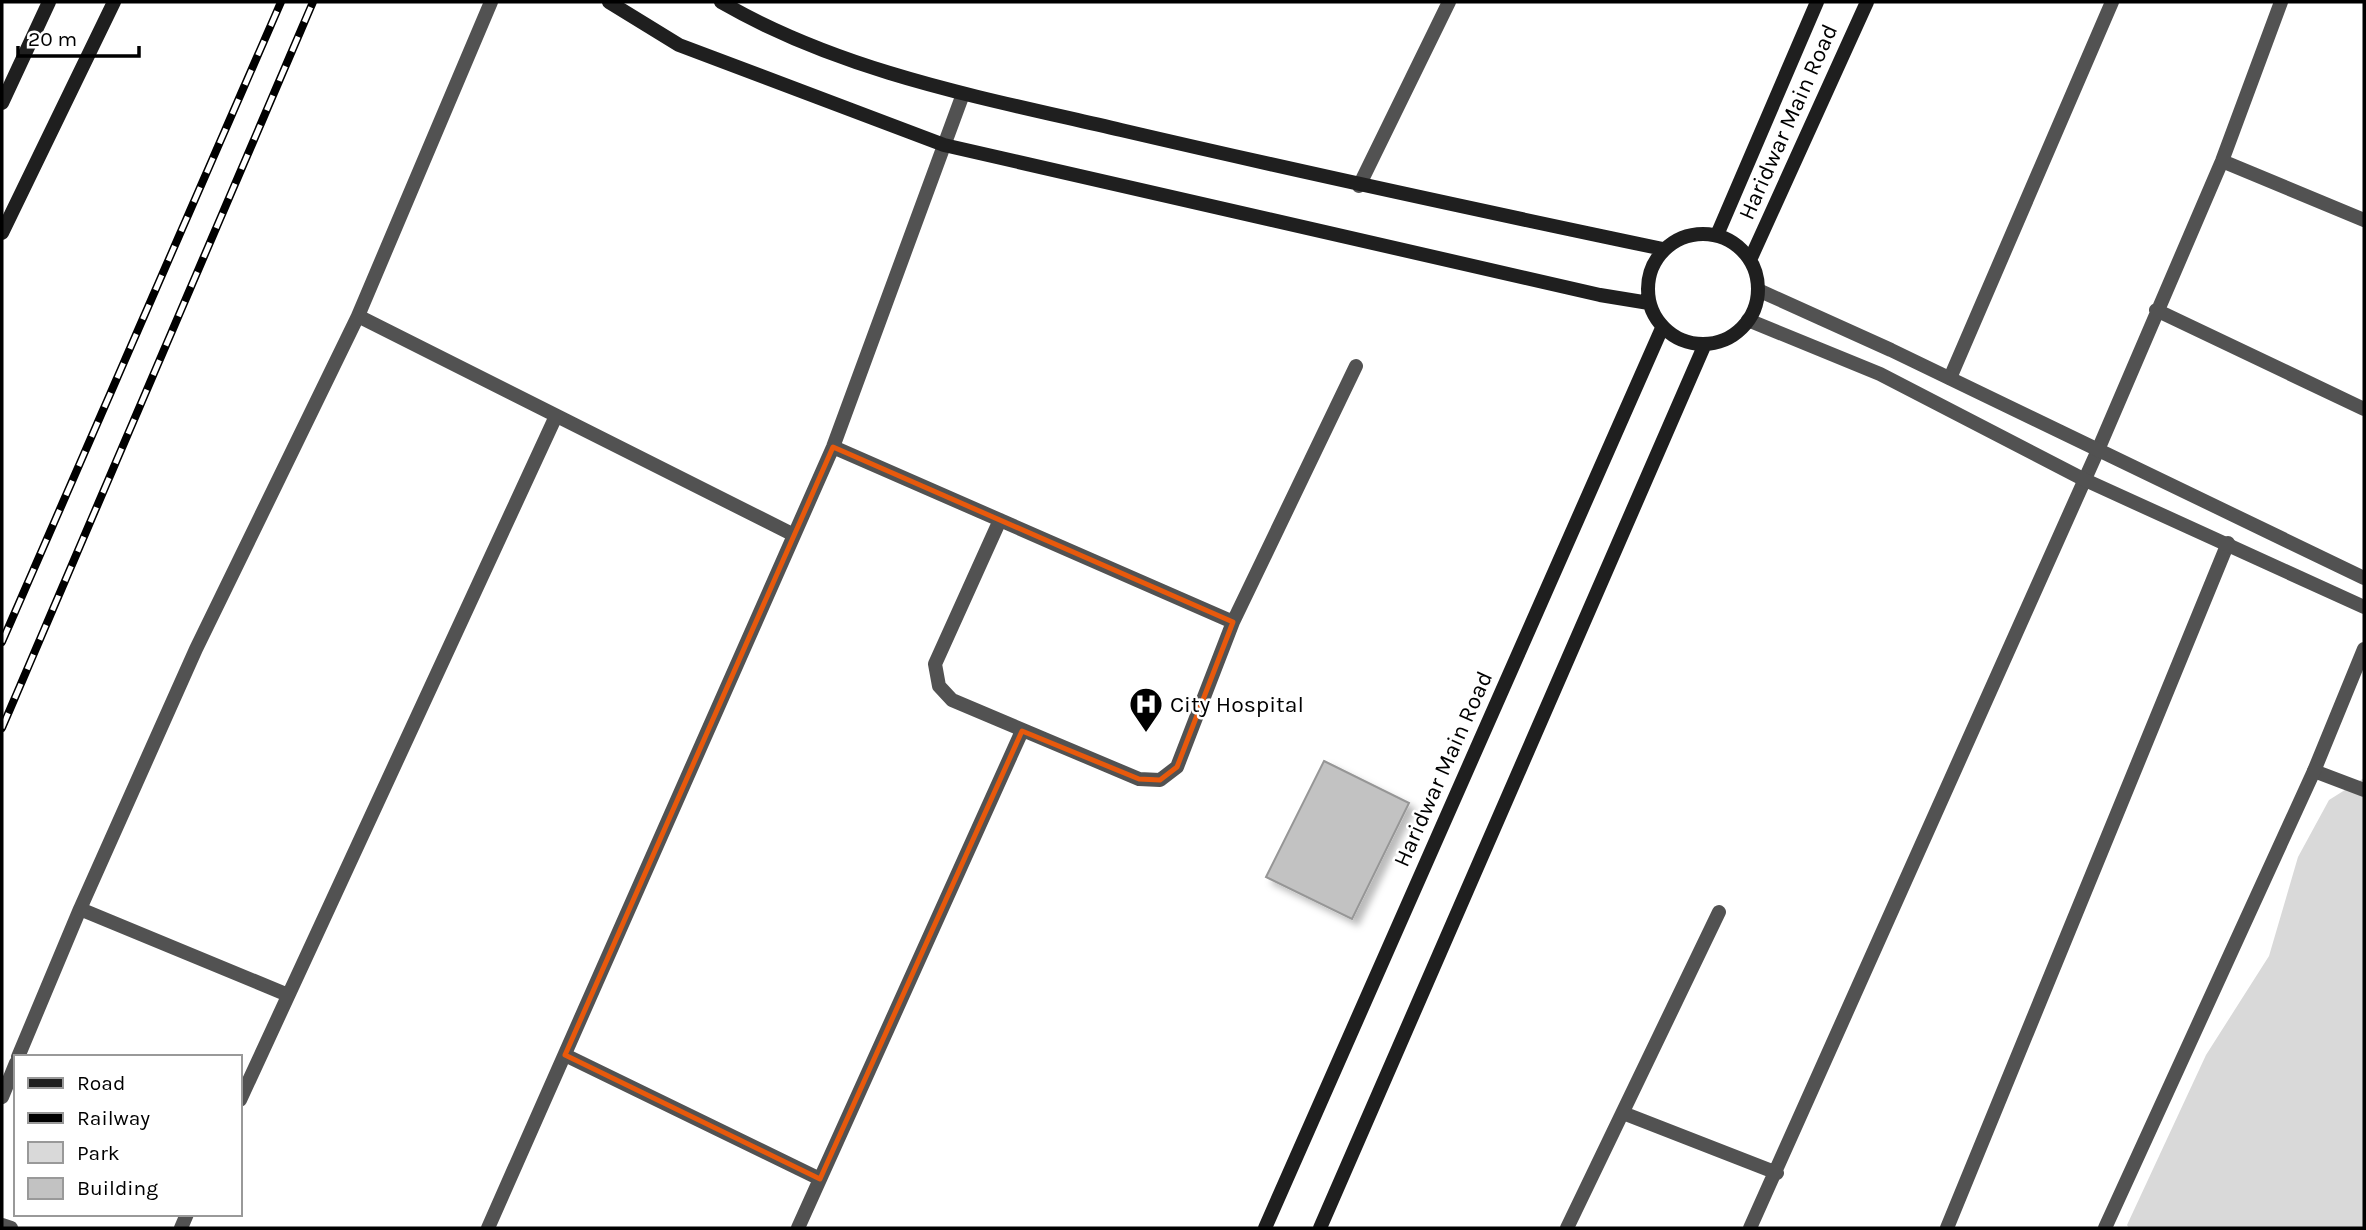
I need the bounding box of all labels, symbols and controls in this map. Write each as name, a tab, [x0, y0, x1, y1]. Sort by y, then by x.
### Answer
scale bar	[18, 14, 138, 58]
street label: Haridwar Main Road	[1733, 20, 1843, 224]
text: 20 m	[28, 27, 77, 51]
street label: Haridwar Main Road	[1388, 667, 1498, 871]
hospital icon: City Hospital	[1127, 685, 1165, 734]
place label: City Hospital	[1170, 691, 1304, 718]
legend	[14, 1055, 242, 1216]
text: Road	[77, 1071, 125, 1095]
text: Railway	[77, 1106, 150, 1130]
text: Park	[77, 1141, 120, 1165]
text: Building	[77, 1176, 158, 1200]

